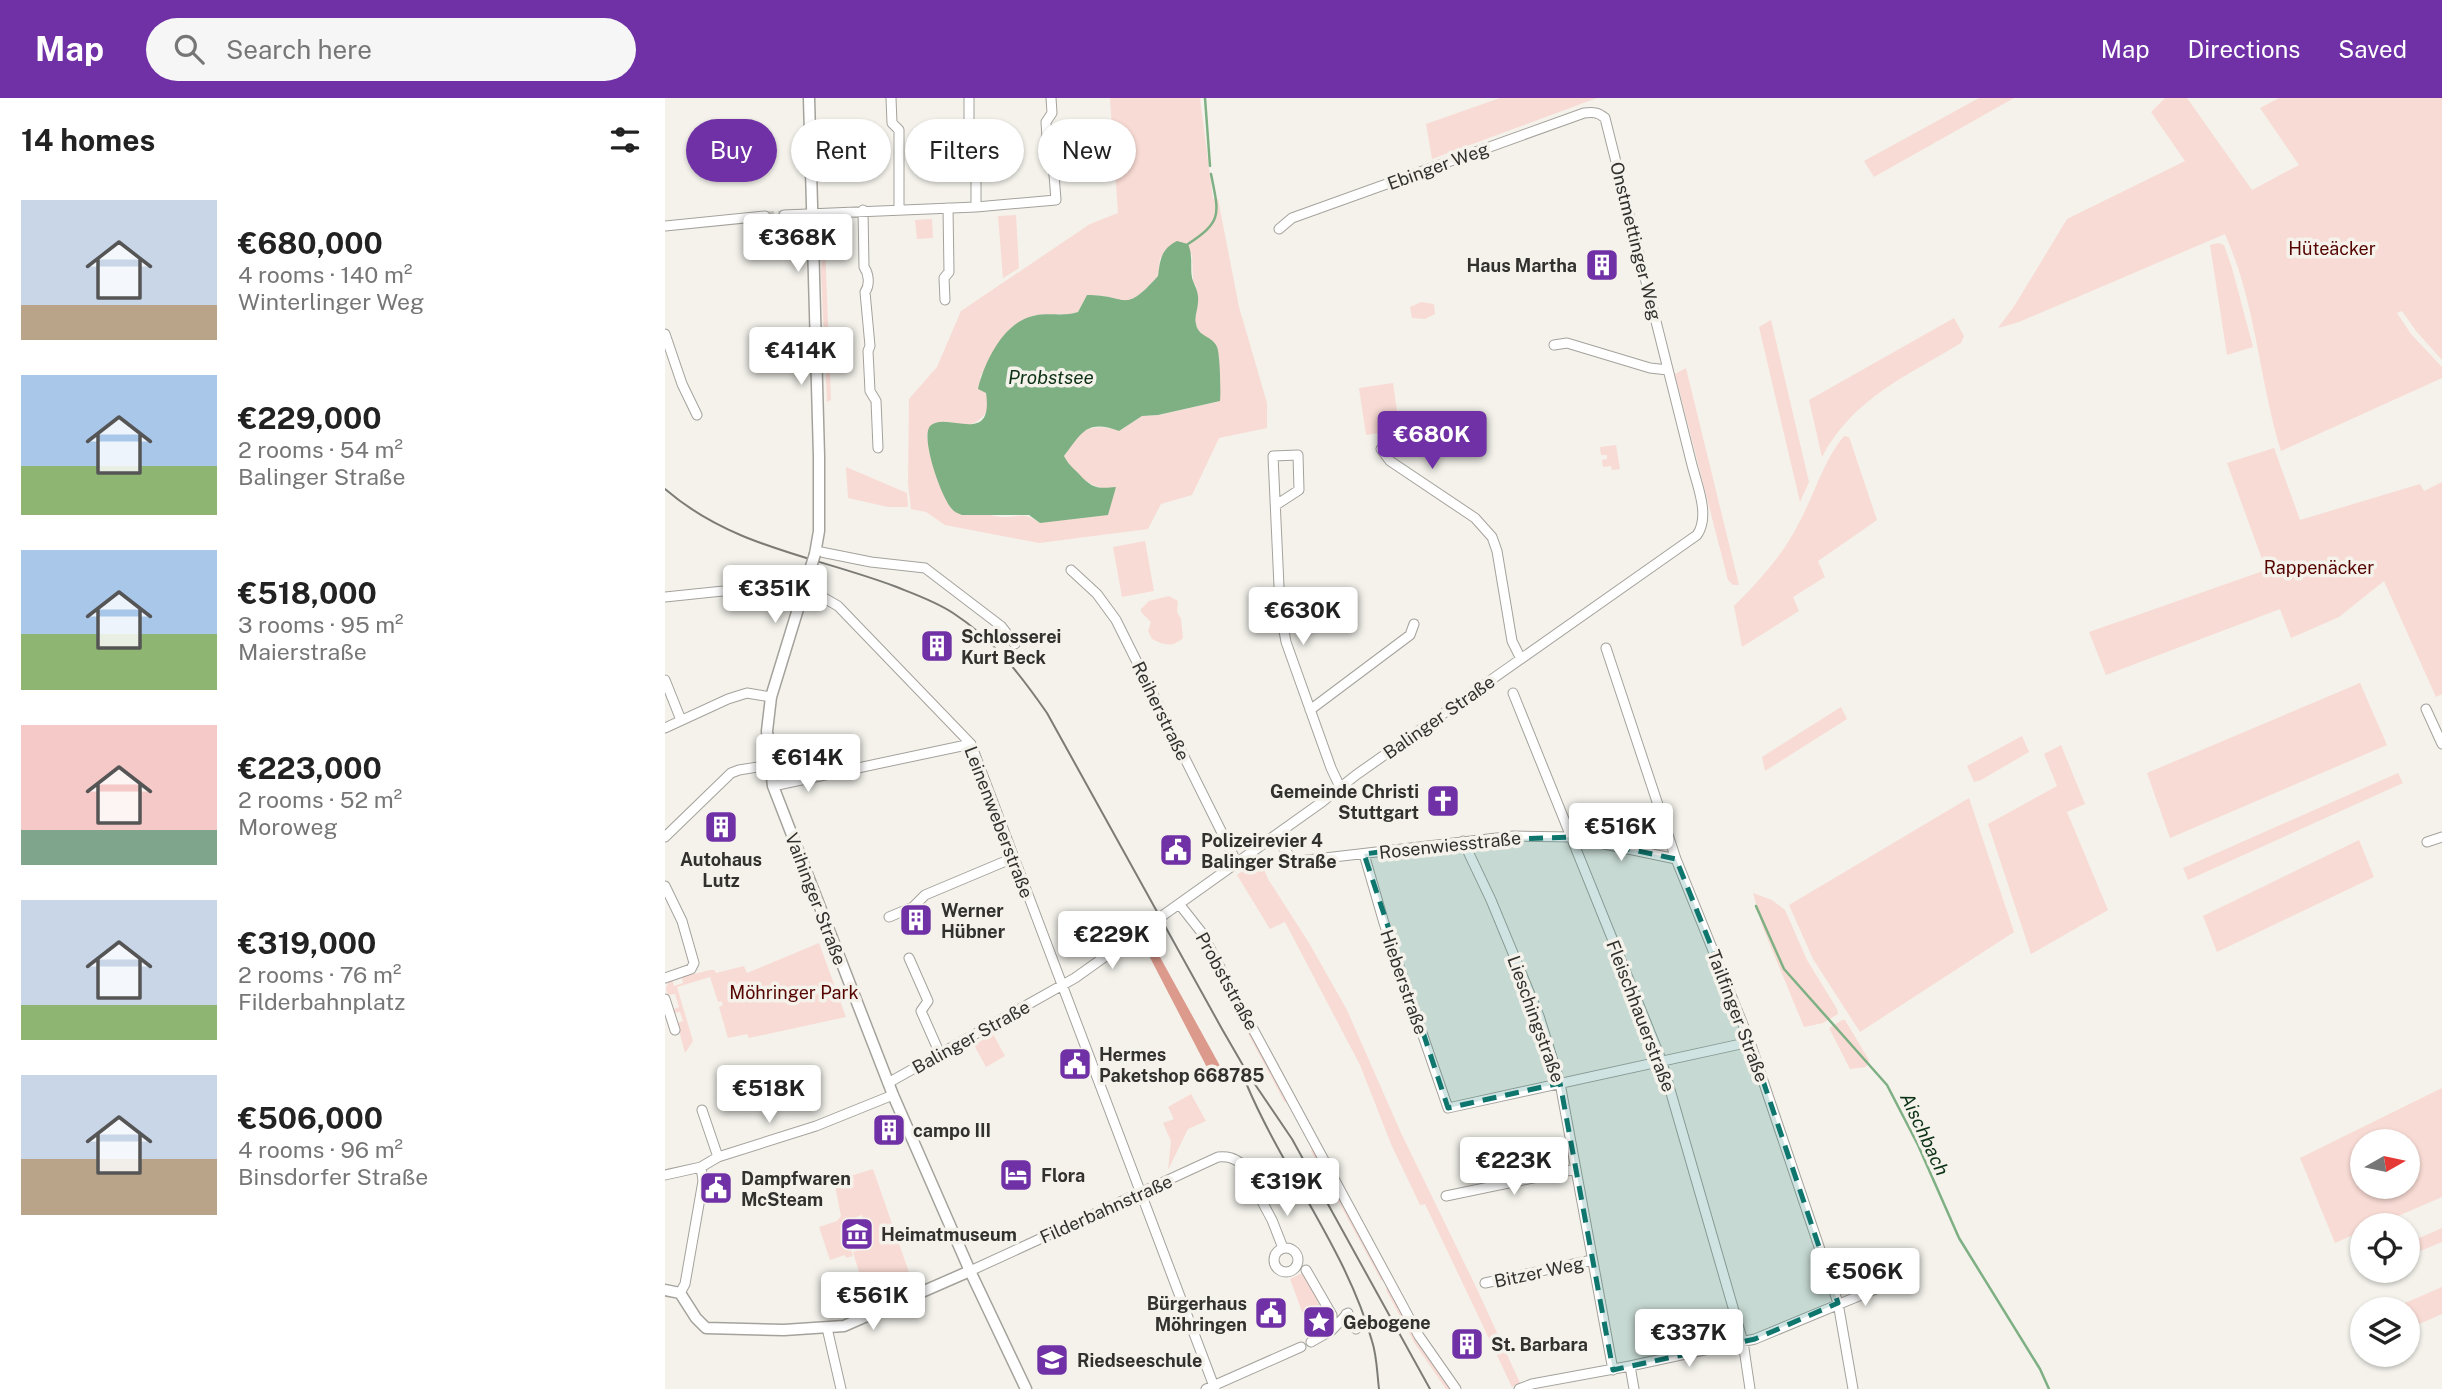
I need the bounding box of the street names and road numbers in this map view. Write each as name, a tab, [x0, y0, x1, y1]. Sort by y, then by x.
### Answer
street label: Ebinger Weg	[1384, 138, 1492, 194]
street label: Onstmettinger Weg	[1606, 160, 1666, 322]
street label: Reiherstraße	[1128, 658, 1194, 764]
street label: Balinger Straße	[1379, 671, 1499, 763]
street label: Leinenweberstraße	[960, 743, 1038, 901]
street label: Rosenwiesstraße	[1378, 827, 1522, 863]
street label: Vaihinger Straße	[781, 830, 851, 968]
street label: Hieberstraße	[1376, 927, 1432, 1037]
street label: Probststraße	[1192, 928, 1262, 1034]
street label: Fleischhauerstraße	[1602, 937, 1680, 1095]
street label: Tailfinger Straße	[1703, 947, 1773, 1085]
street label: Lieschingstraße	[1503, 953, 1569, 1085]
street label: Balinger Straße	[909, 996, 1033, 1078]
street label: Filderbahnstraße	[1036, 1170, 1176, 1248]
street label: Bitzer Weg	[1492, 1252, 1586, 1292]

